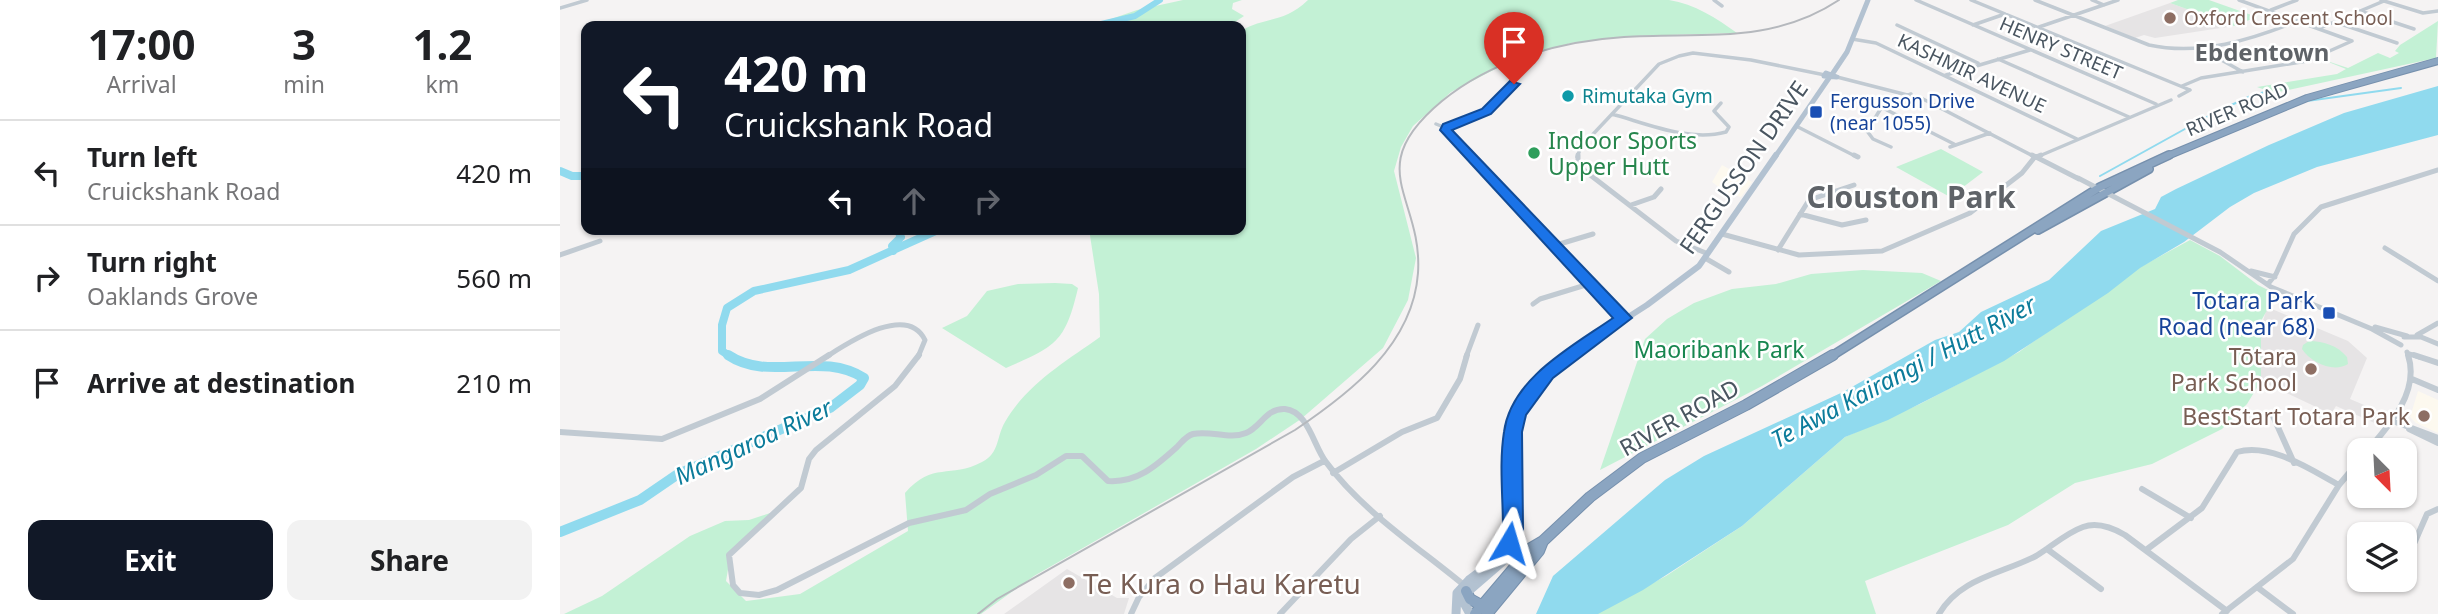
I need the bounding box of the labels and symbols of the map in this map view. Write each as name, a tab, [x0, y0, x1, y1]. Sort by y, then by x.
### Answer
place label: Oxford Crescent School	[2184, 5, 2393, 31]
street label: HENRY STREET	[1996, 10, 2127, 86]
marker: Oxford Crescent School	[2162, 10, 2178, 26]
pin	[1484, 12.0, 1544, 84]
street label: KASHMIR AVENUE	[1894, 27, 2050, 119]
district label: Ebdentown	[2195, 35, 2329, 68]
street label: FERGUSSON DRIVE	[1671, 74, 1815, 260]
street label: RIVER ROAD	[2182, 76, 2292, 142]
place label: Rimutaka Gym	[1582, 83, 1713, 109]
marker: Rimutaka Gym	[1560, 88, 1576, 104]
place label: Fergusson Drive (near 1055)	[1830, 88, 1975, 136]
marker: Fergusson Drive (near 1055)	[1808, 104, 1824, 120]
place label: Indoor Sports Upper Hutt	[1548, 124, 1697, 182]
marker: Indoor Sports Upper Hutt	[1526, 145, 1542, 161]
district label: Clouston Park	[1806, 176, 2016, 217]
place label: Totara Park Road (near 68)	[2158, 284, 2316, 342]
water label: Te Awa Kairangi / Hutt River	[1765, 286, 2042, 455]
marker: Totara Park Road (near 68)	[2321, 305, 2337, 321]
park label: Maoribank Park	[1633, 333, 1805, 365]
place label: Tōtara Park School	[2171, 340, 2297, 398]
marker: Tōtara Park School	[2303, 361, 2319, 377]
street label: RIVER ROAD	[1613, 371, 1745, 463]
water label: Mangaroa River	[669, 389, 838, 492]
place label: BestStart Totara Park	[2182, 400, 2411, 432]
marker: BestStart Totara Park	[2416, 408, 2432, 424]
north arrow	[2347, 438, 2417, 508]
position arrow	[1472, 506, 1546, 580]
place label: Te Kura o Hau Karetu	[1083, 564, 1361, 602]
marker: Te Kura o Hau Karetu	[1061, 575, 1077, 591]

